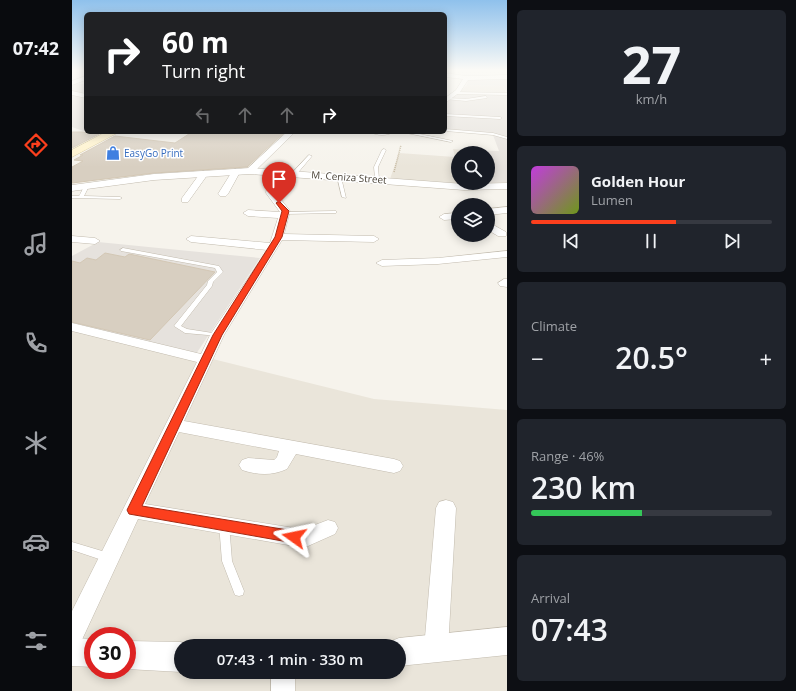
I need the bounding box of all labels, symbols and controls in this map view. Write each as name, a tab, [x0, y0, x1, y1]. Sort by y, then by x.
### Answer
text: 60 m	[162, 23, 229, 61]
icon: right	[96, 28, 148, 80]
text: 27	[622, 28, 681, 99]
text: 07:42	[13, 36, 59, 60]
text: Turn right	[162, 59, 245, 83]
text: km/h	[636, 90, 667, 108]
icon: left	[192, 104, 214, 126]
icon: ahead	[234, 104, 256, 126]
icon: ahead	[276, 104, 298, 126]
icon: right	[318, 104, 340, 126]
icon: directions	[22, 131, 50, 159]
shop icon: EasyGo Print	[105, 145, 121, 161]
place label: EasyGo Print	[124, 146, 184, 160]
map controls	[451, 146, 495, 242]
button: search	[451, 146, 495, 190]
pin	[262, 162, 296, 203]
street label: M. Ceniza Street	[311, 167, 388, 187]
icon: arrive	[268, 168, 290, 190]
text: Golden Hour	[591, 171, 685, 191]
text: Lumen	[591, 191, 633, 209]
button: layers	[451, 198, 495, 242]
icon: music	[22, 230, 50, 258]
icon: previous	[560, 230, 582, 252]
icon: pause	[640, 230, 662, 252]
icon: next	[721, 230, 743, 252]
text: Climate	[531, 317, 577, 335]
icon: phone	[22, 329, 50, 357]
text: 20.5°	[615, 337, 688, 378]
text: −	[531, 343, 544, 373]
text: +	[759, 343, 772, 373]
icon: climate	[22, 429, 50, 457]
text: Range · 46%	[531, 447, 604, 465]
text: 230 km	[531, 467, 636, 508]
position arrow	[273, 516, 315, 558]
icon: car	[22, 528, 50, 556]
text: Arrival	[531, 589, 570, 607]
text: 07:43	[531, 609, 608, 650]
icon: filters	[22, 627, 50, 655]
speed limit sign: 30	[84, 627, 136, 679]
text: 07:43 · 1 min · 330 m	[217, 649, 363, 669]

